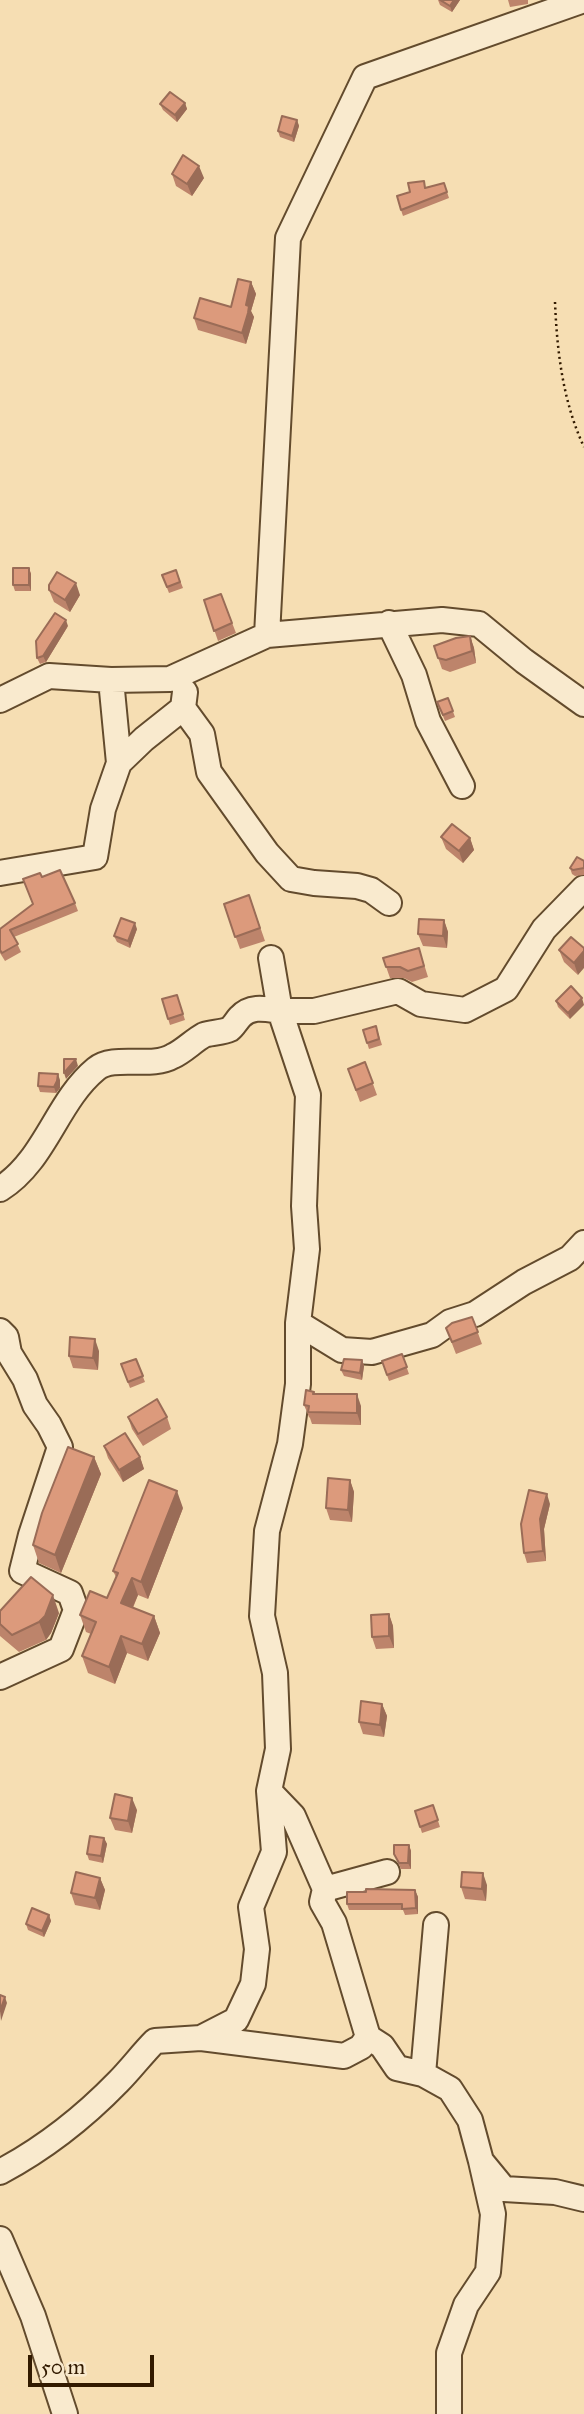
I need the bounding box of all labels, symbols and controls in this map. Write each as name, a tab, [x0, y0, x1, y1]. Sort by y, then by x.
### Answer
scale bar	[32, 2340, 158, 2384]
text: 50 m	[41, 2354, 85, 2380]

